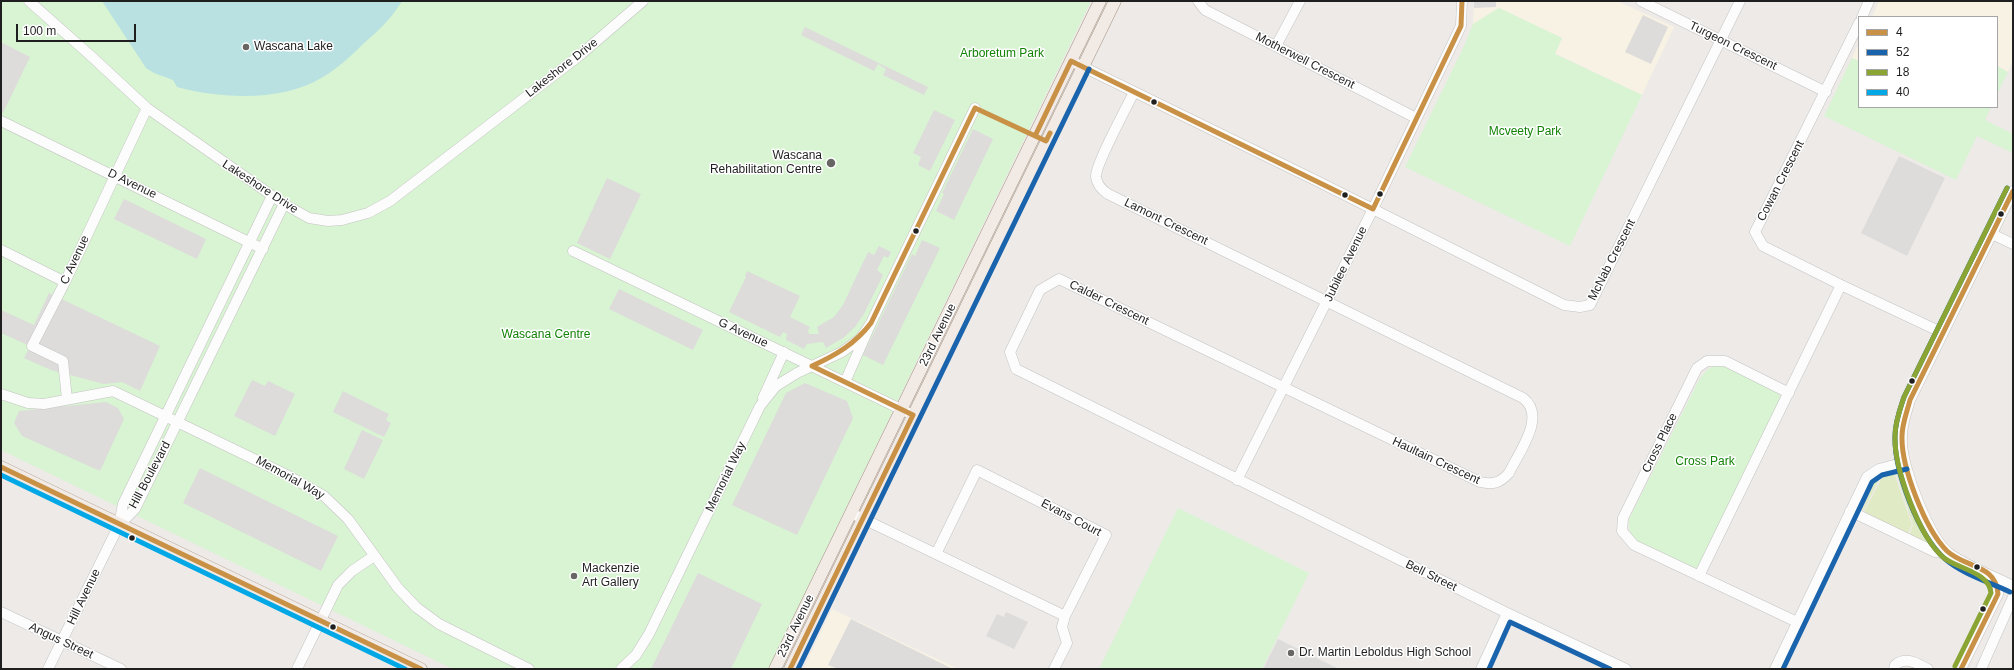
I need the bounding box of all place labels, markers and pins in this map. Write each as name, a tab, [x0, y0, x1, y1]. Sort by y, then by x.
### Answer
place label: Wascana Lake	[254, 40, 333, 54]
marker: Wascana Lake	[241, 42, 251, 52]
unlabelled marker	[1149, 97, 1159, 107]
place label: Wascana Rehabilitation Centre	[710, 149, 822, 177]
marker: Wascana Rehabilitation Centre	[825, 157, 837, 169]
unlabelled marker	[1375, 189, 1385, 199]
unlabelled marker	[1340, 190, 1350, 200]
unlabelled marker	[1996, 209, 2006, 219]
unlabelled marker	[911, 226, 921, 236]
unlabelled marker	[1907, 376, 1917, 386]
unlabelled marker	[127, 533, 137, 543]
place label: Mackenzie Art Gallery	[582, 562, 639, 590]
unlabelled marker	[1972, 562, 1982, 572]
marker: Mackenzie Art Gallery	[569, 571, 579, 581]
unlabelled marker	[1978, 604, 1988, 614]
unlabelled marker	[328, 622, 338, 632]
place label: Dr. Martin Leboldus High School	[1299, 646, 1471, 660]
marker: Dr. Martin Leboldus High School	[1286, 648, 1296, 658]

